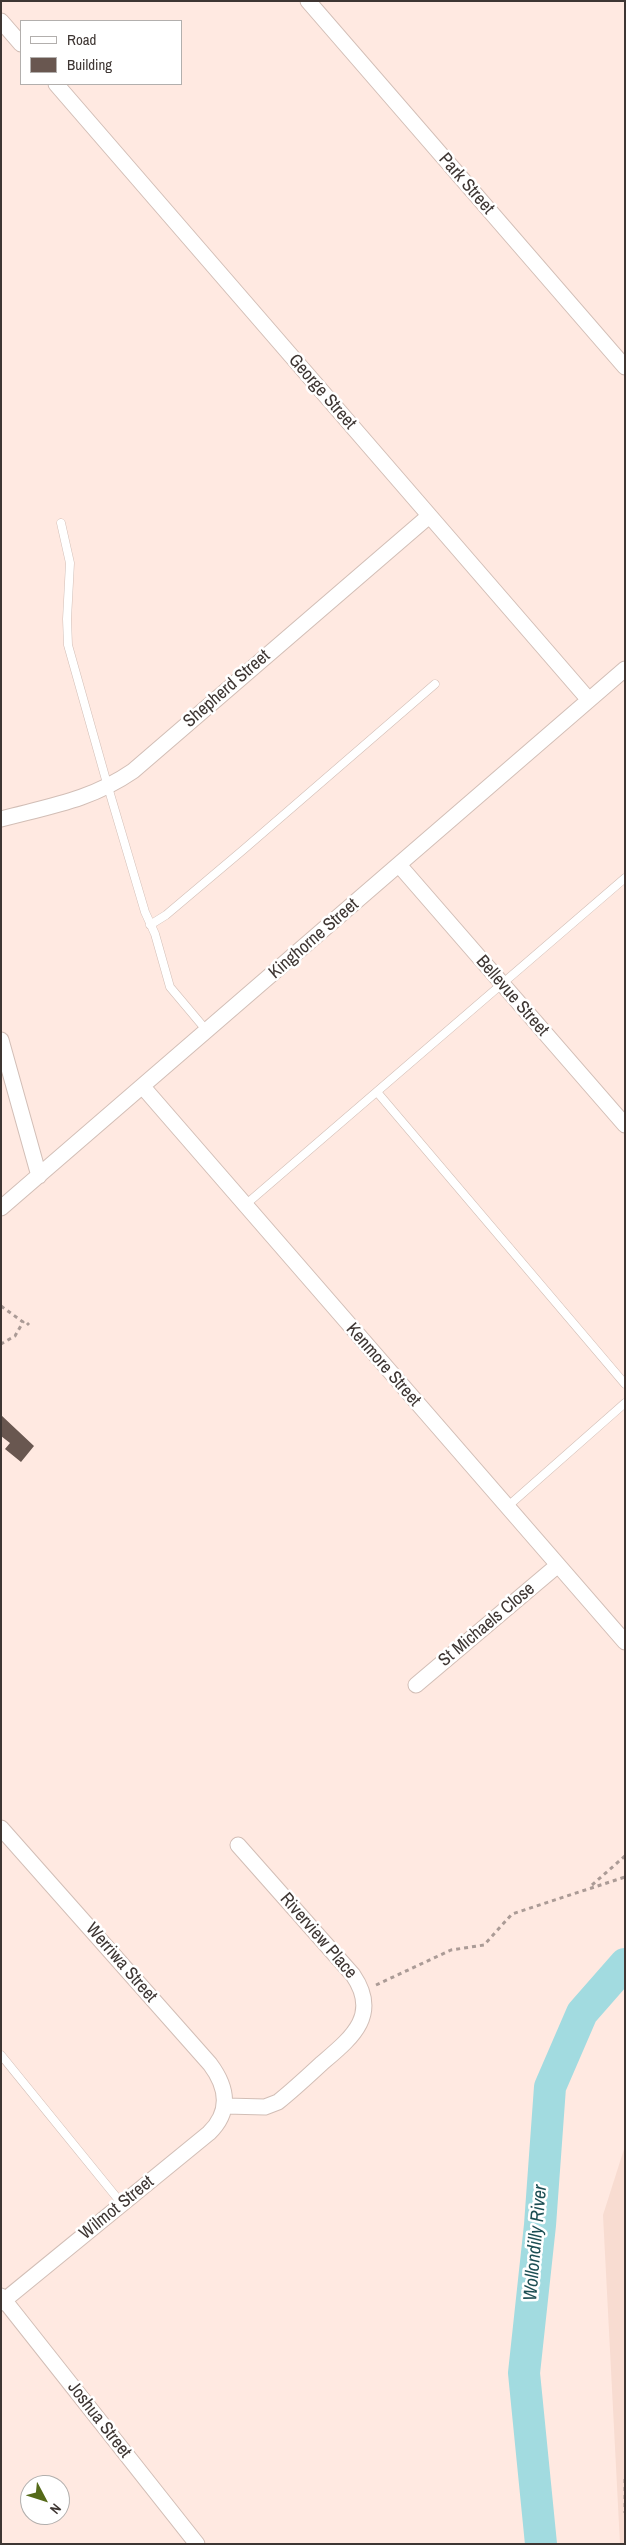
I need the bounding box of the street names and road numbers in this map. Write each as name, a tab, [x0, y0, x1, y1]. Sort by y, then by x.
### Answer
street label: Park Street	[434, 149, 498, 219]
street label: George Street	[283, 350, 361, 434]
street label: Shepherd Street	[179, 646, 275, 732]
street label: Kinghorne Street	[265, 894, 363, 984]
street label: Bellevue Street	[471, 951, 553, 1041]
street label: Kenmore Street	[341, 1319, 425, 1411]
street label: St Michaels Close	[434, 1578, 540, 1672]
street label: Riverview Place	[275, 1889, 361, 1983]
street label: Werriwa Street	[81, 1919, 161, 2007]
street label: Wilmot Street	[75, 2171, 159, 2245]
street label: Joshua Street	[62, 2377, 136, 2463]

